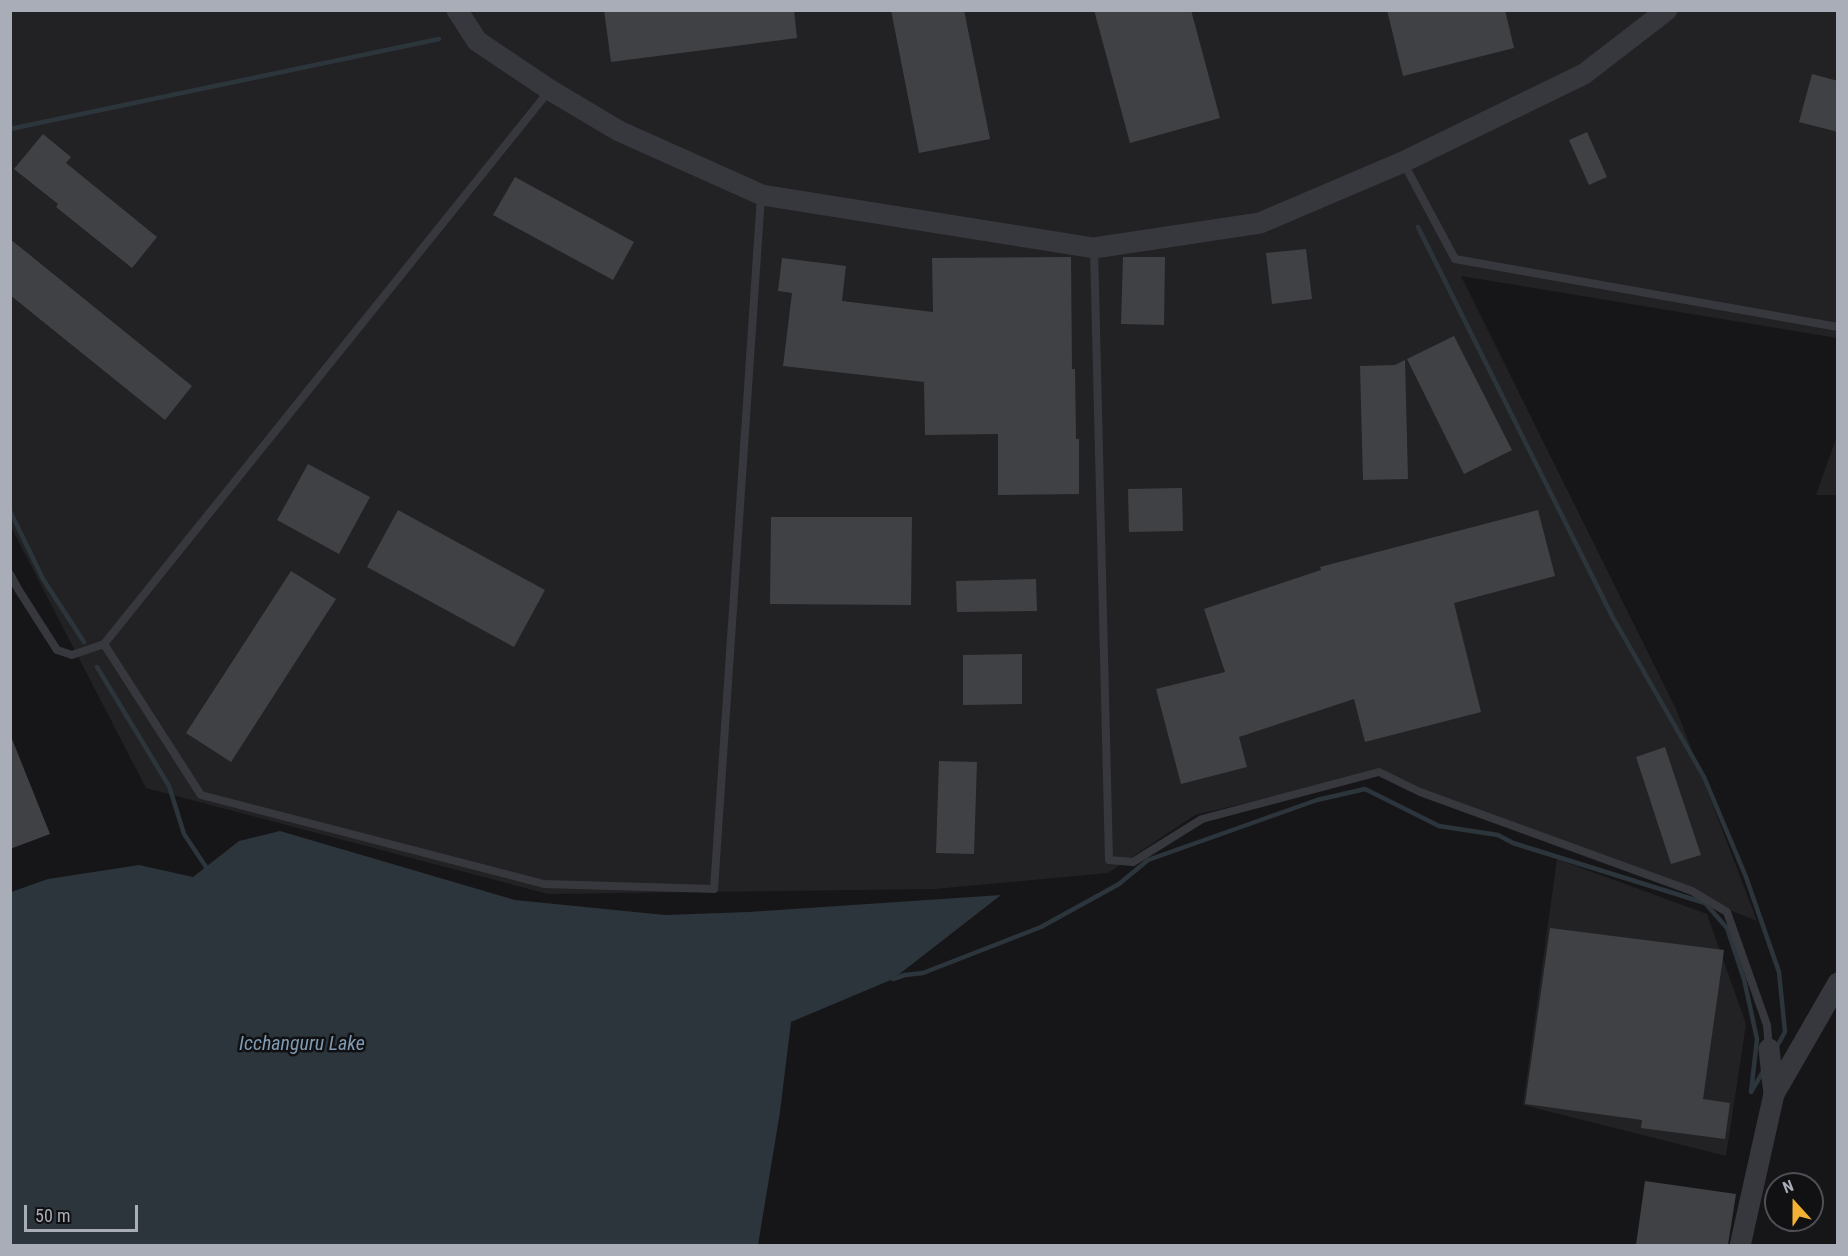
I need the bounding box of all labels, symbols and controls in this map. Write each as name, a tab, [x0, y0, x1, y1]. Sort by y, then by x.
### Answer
water label: Icchanguru Lake	[239, 1033, 365, 1057]
north arrow	[1764, 1172, 1824, 1232]
text: N	[1780, 1176, 1796, 1197]
scale bar	[27, 1193, 141, 1231]
text: 50 m	[35, 1205, 70, 1226]

